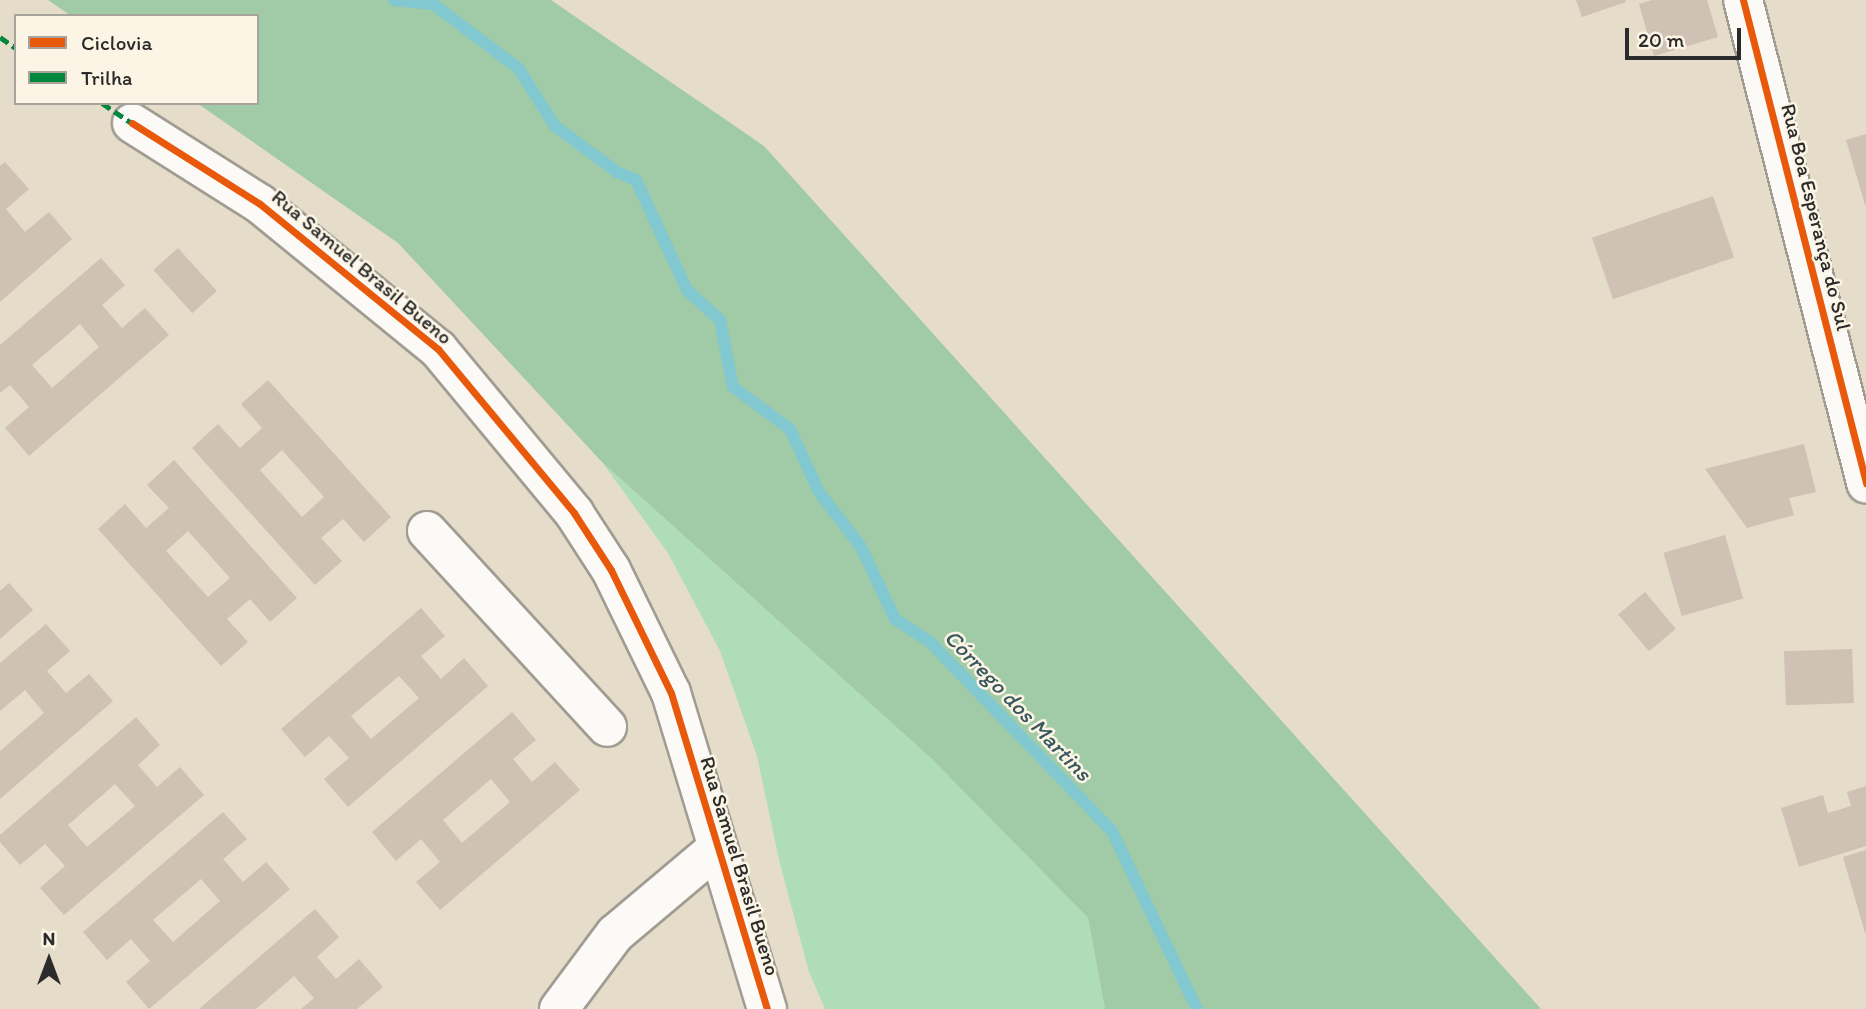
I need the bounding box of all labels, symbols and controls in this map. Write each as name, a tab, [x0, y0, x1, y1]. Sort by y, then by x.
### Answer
legend	[14, 14, 259, 105]
scale bar	[1628, 14, 1744, 58]
text: 20 m	[1638, 27, 1684, 52]
text: Ciclovia	[81, 30, 152, 55]
text: Trilha	[81, 65, 132, 90]
street label: Rua Boa Esperança do Sul	[1776, 101, 1856, 333]
street label: Rua Samuel Brasil Bueno	[267, 184, 457, 350]
water label: Córrego dos Martins	[938, 623, 1098, 787]
street label: Rua Samuel Brasil Bueno	[695, 753, 785, 979]
north arrow	[14, 925, 84, 995]
text: N	[43, 927, 55, 950]

